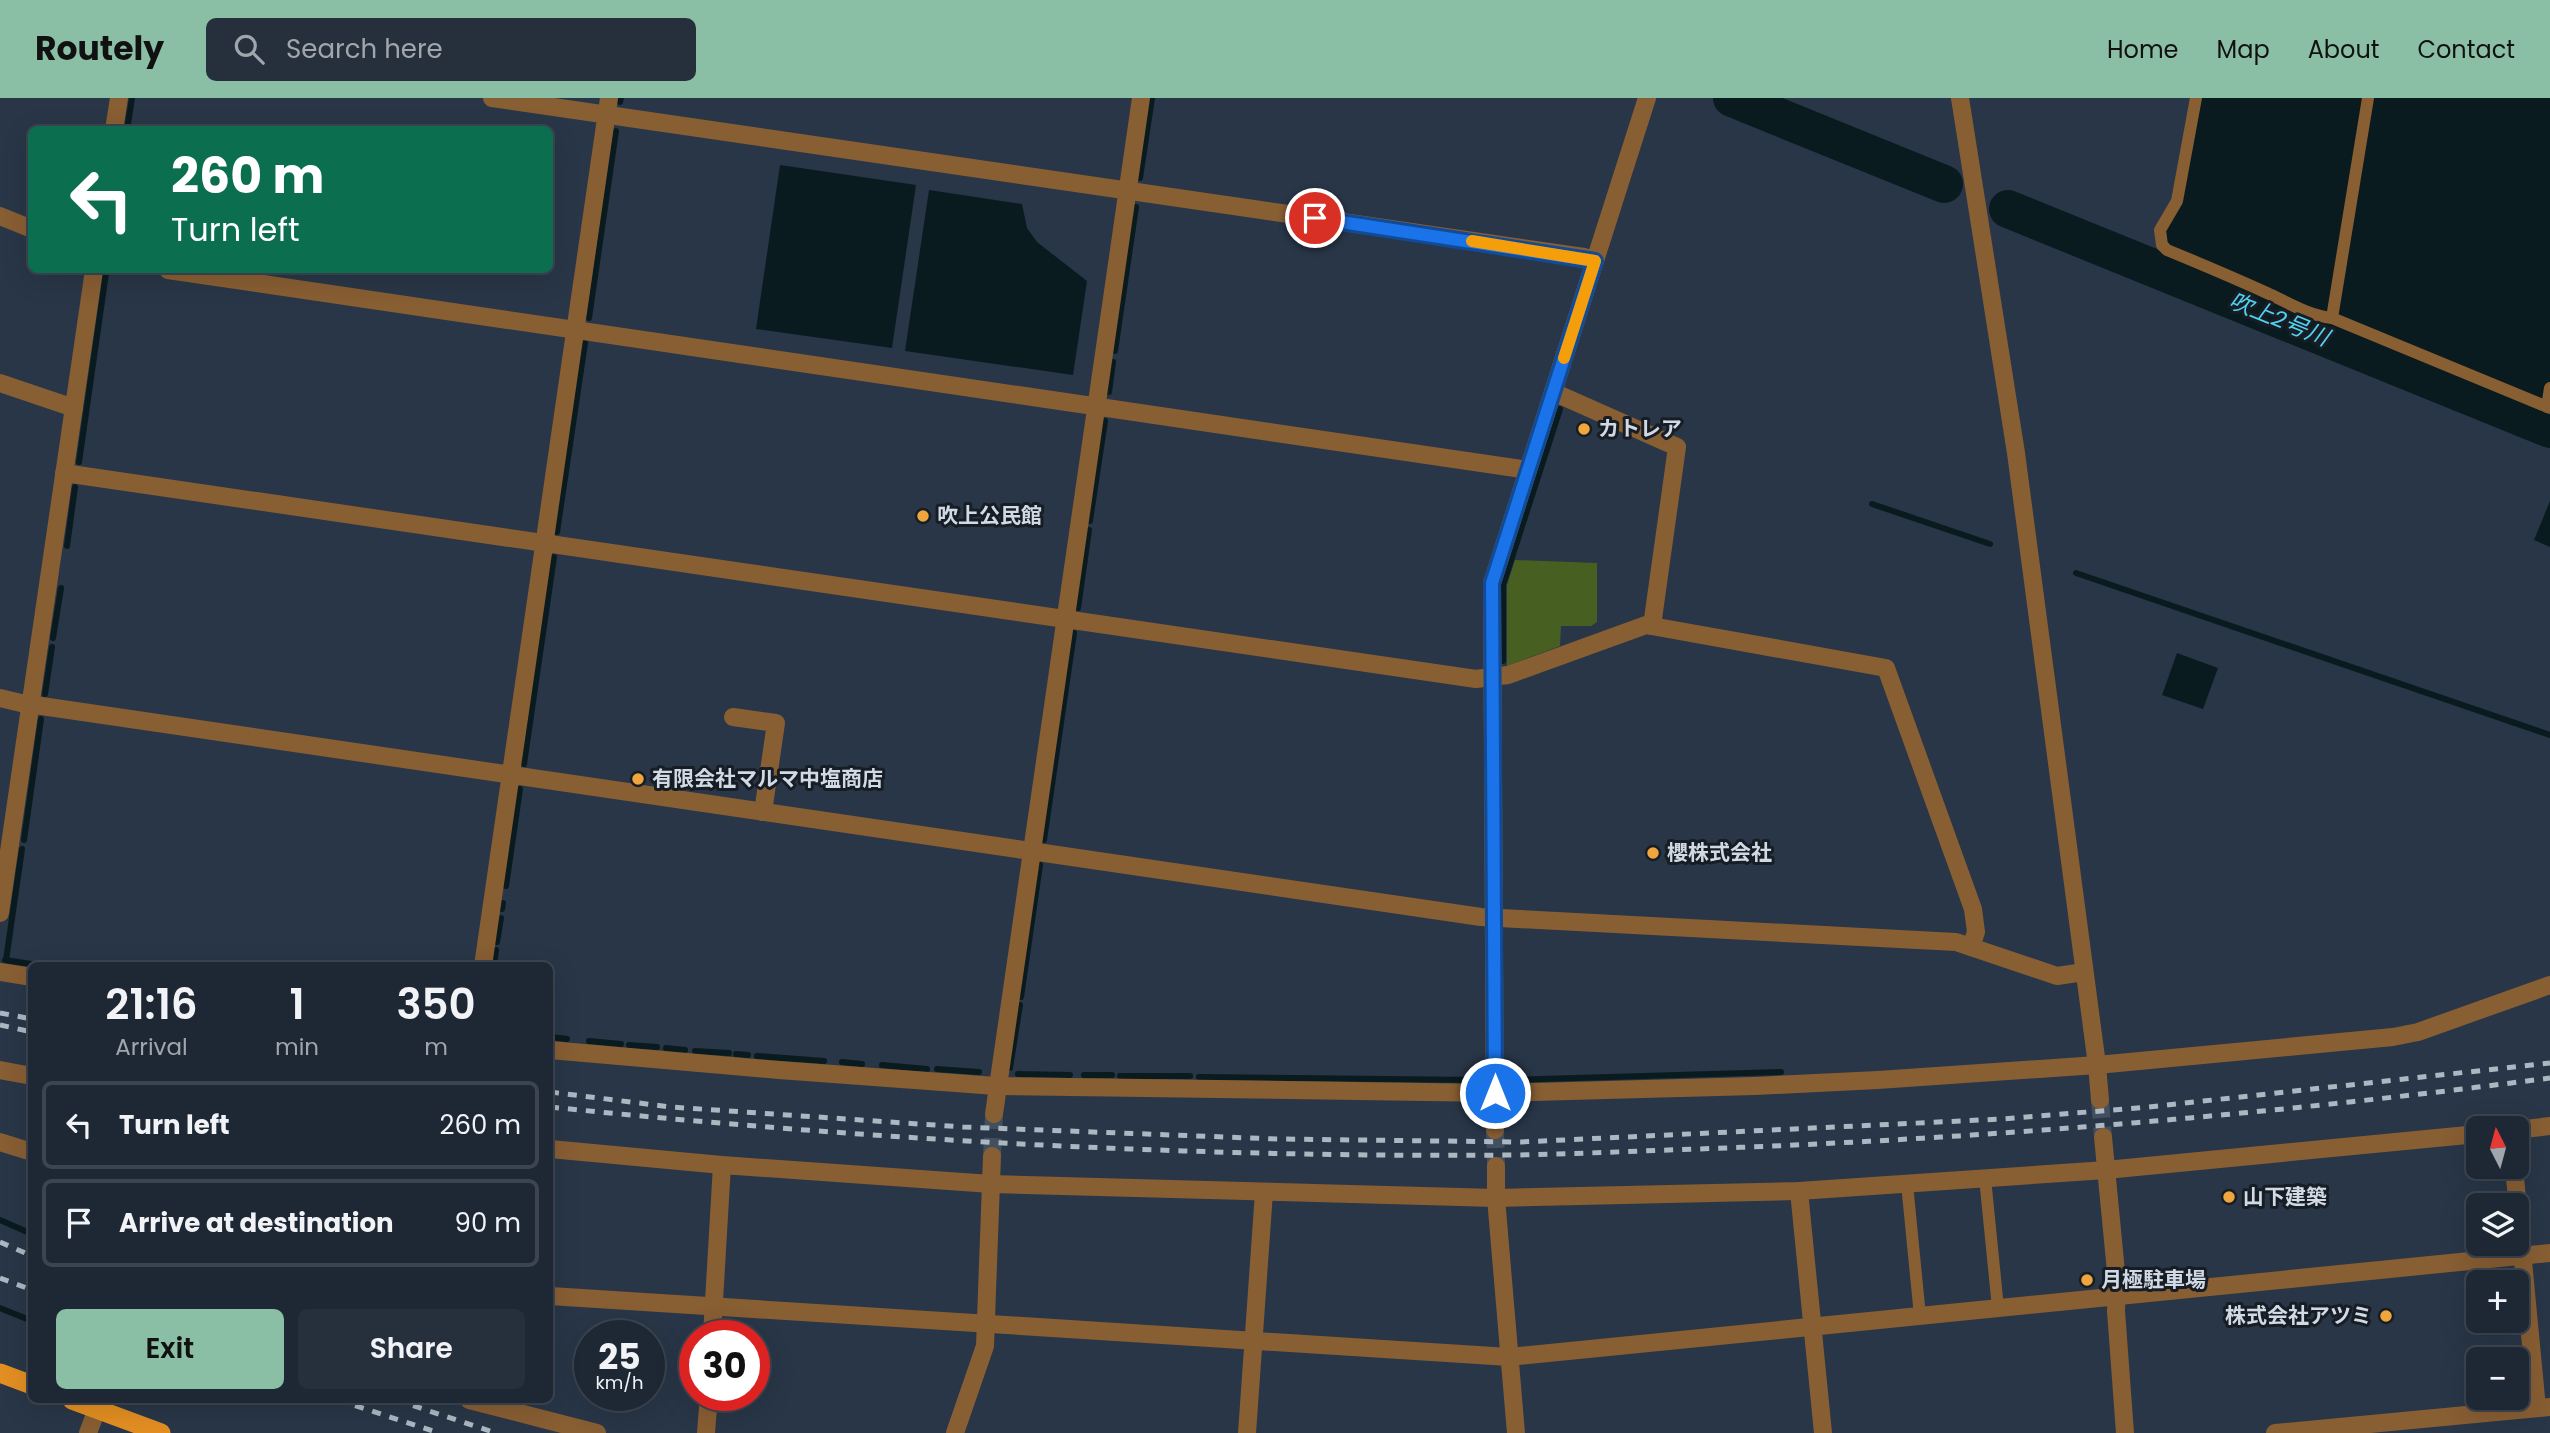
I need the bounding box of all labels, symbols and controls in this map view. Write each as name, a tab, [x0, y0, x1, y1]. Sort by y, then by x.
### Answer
search box	[206, 18, 696, 81]
text: Routely	[35, 25, 164, 72]
icon: search	[230, 30, 268, 68]
text: Search here	[286, 31, 443, 67]
text: Home	[2107, 33, 2179, 66]
text: Map	[2217, 33, 2270, 66]
text: About	[2308, 33, 2379, 66]
text: Contact	[2417, 33, 2515, 66]
text: 260 m	[171, 142, 324, 210]
icon: left	[56, 154, 147, 245]
pin	[1285, 188, 1345, 248]
icon: arrive	[1296, 199, 1334, 237]
text: Turn left	[171, 207, 300, 252]
water label: 吹上2号川	[2224, 284, 2337, 355]
place label: カトレア	[1598, 414, 1682, 443]
marker: カトレア	[1576, 421, 1592, 437]
place label: 吹上公民館	[937, 501, 1042, 530]
marker: 吹上公民館	[915, 508, 931, 524]
place label: 有限会社マルマ中塩商店	[652, 764, 883, 793]
marker: 有限会社マルマ中塩商店	[630, 771, 646, 787]
place label: 櫻株式会社	[1667, 838, 1772, 867]
marker: 櫻株式会社	[1645, 845, 1661, 861]
text: 21:16	[105, 975, 198, 1034]
text: 1	[289, 975, 305, 1034]
text: 350	[396, 975, 476, 1034]
text: Arrival	[115, 1031, 188, 1063]
text: min	[275, 1031, 319, 1063]
text: m	[424, 1031, 448, 1063]
position arrow	[1458, 1056, 1532, 1130]
icon: left	[60, 1106, 98, 1144]
text: Turn left	[119, 1107, 230, 1143]
text: 260 m	[439, 1107, 521, 1143]
north arrow	[2466, 1116, 2529, 1180]
map controls	[2466, 1116, 2529, 1410]
place label: 山下建築	[2243, 1182, 2327, 1211]
marker: 山下建築	[2221, 1189, 2237, 1205]
button: layers	[2466, 1193, 2529, 1256]
icon: arrive	[60, 1204, 98, 1242]
text: Arrive at destination	[119, 1205, 394, 1241]
text: 90 m	[455, 1205, 521, 1241]
place label: 月極駐車場	[2101, 1265, 2206, 1294]
button: +	[2466, 1270, 2529, 1333]
marker: 月極駐車場	[2079, 1272, 2095, 1288]
place label: 株式会社アツミ	[2225, 1301, 2372, 1330]
marker: 株式会社アツミ	[2378, 1308, 2394, 1324]
button: Exit	[56, 1309, 284, 1389]
button: Share	[298, 1309, 525, 1389]
speed limit sign: 30	[679, 1320, 770, 1411]
text: 25	[598, 1332, 641, 1381]
button: −	[2466, 1347, 2529, 1410]
text: km/h	[596, 1370, 643, 1395]

